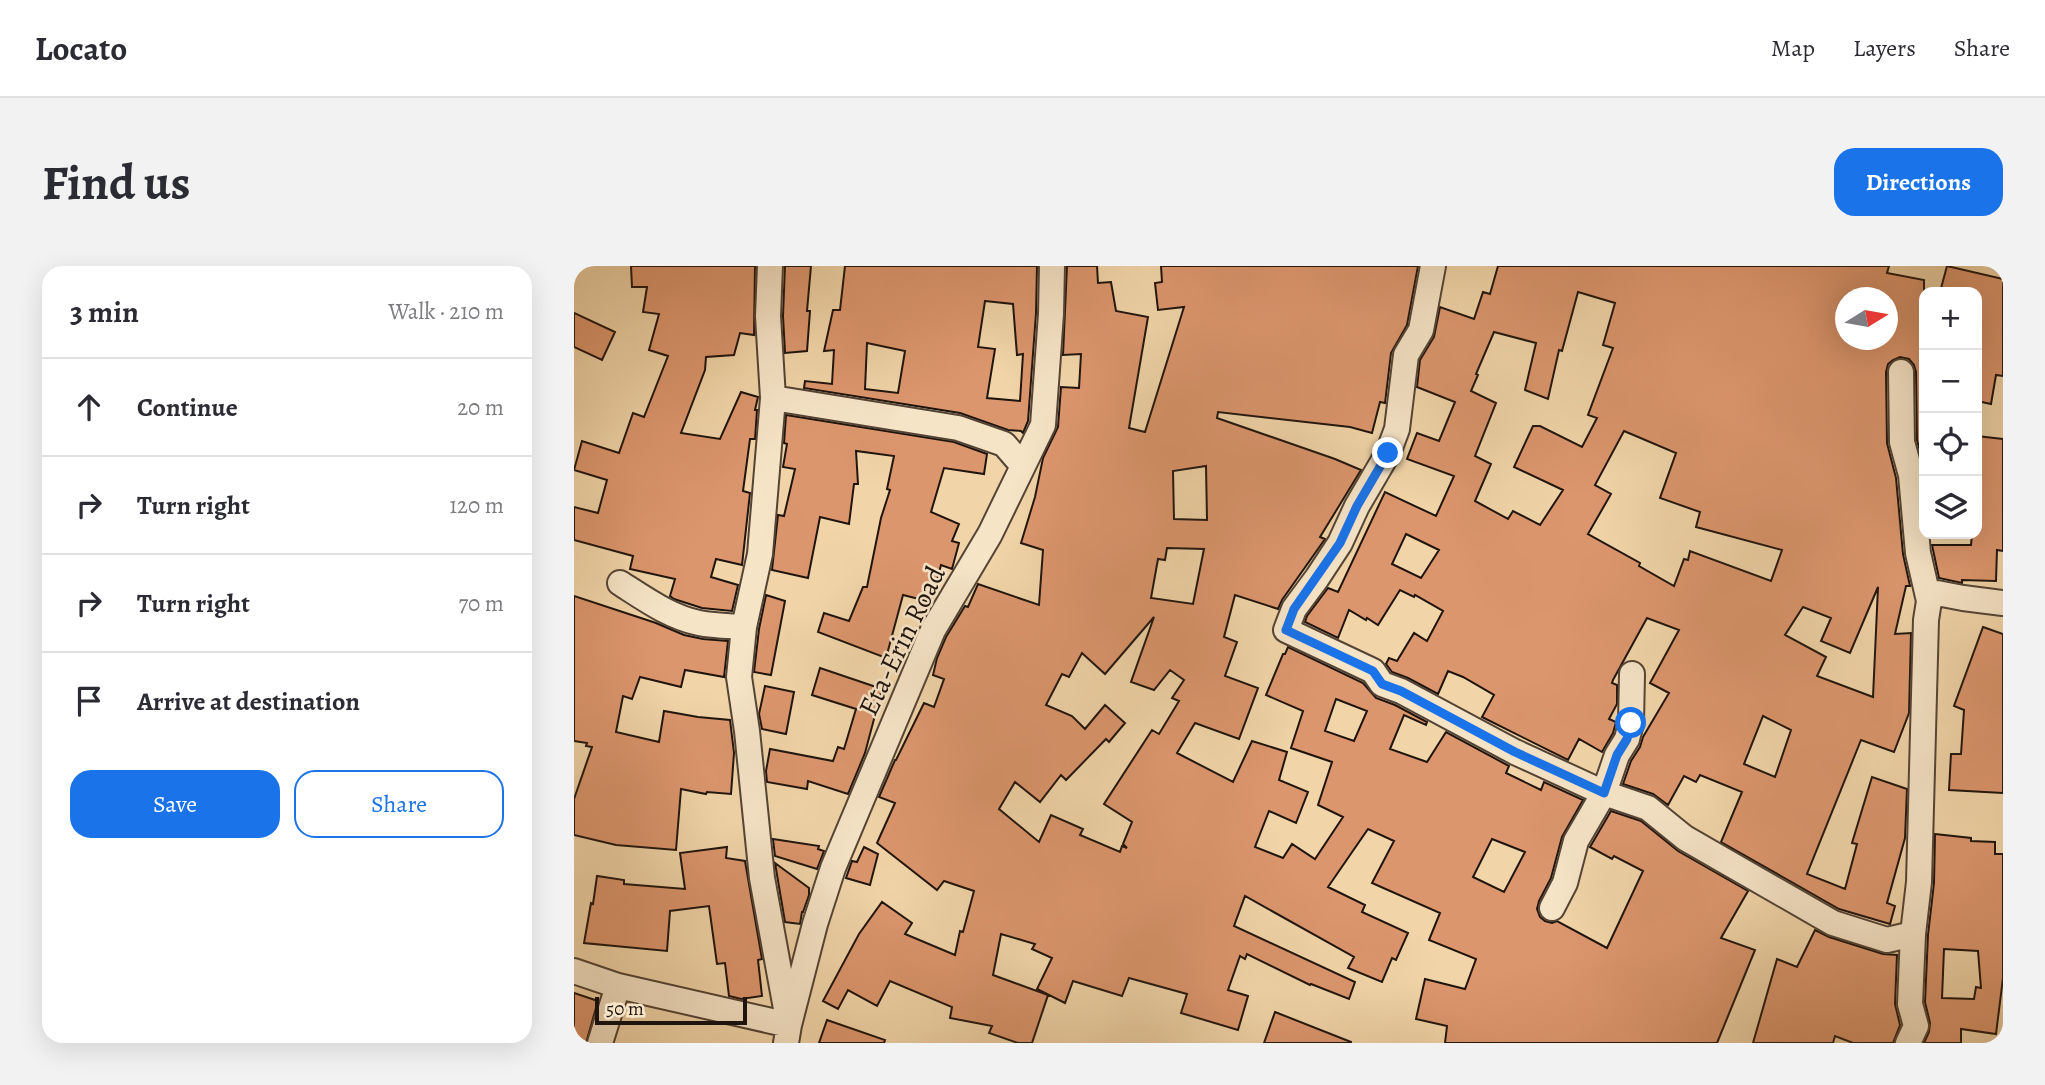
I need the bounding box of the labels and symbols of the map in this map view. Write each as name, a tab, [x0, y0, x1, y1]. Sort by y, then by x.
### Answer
north arrow	[1835, 287, 1898, 350]
route end	[1372, 437, 1403, 468]
street label: Eta-Erin Road	[849, 559, 955, 722]
route start	[1615, 707, 1646, 738]
scale bar	[595, 994, 747, 1026]

